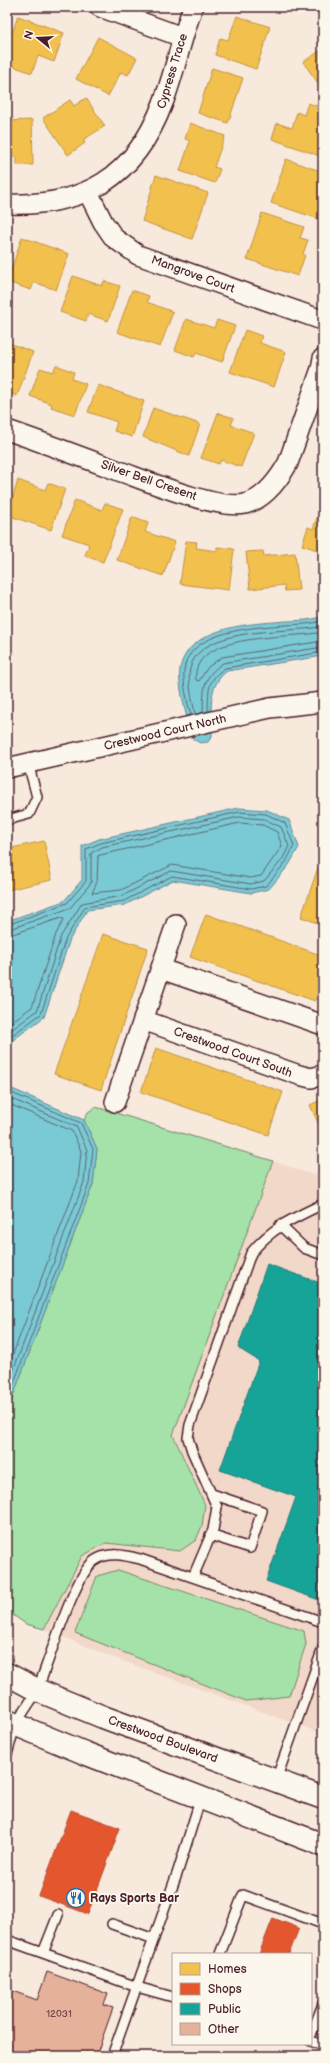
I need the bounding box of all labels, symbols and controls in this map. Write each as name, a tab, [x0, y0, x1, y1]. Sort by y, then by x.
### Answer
north arrow	[18, 18, 58, 58]
text: N	[22, 29, 36, 41]
street label: Cypress Trace	[154, 32, 191, 111]
street label: Mangrove Court	[149, 252, 237, 297]
street label: Silver Bell Cresent	[99, 457, 199, 504]
street label: Crestwood Court North	[103, 711, 228, 754]
street label: Crestwood Court South	[171, 1024, 295, 1081]
street label: Crestwood Boulevard	[106, 1713, 220, 1766]
restaurant icon: Rays Sports Bar	[65, 1887, 87, 1909]
place label: Rays Sports Bar	[90, 1891, 179, 1906]
legend	[172, 1953, 312, 2045]
text: Homes	[208, 1962, 247, 1977]
text: Shops	[208, 1982, 242, 1997]
text: Public	[208, 2002, 241, 2017]
house number: 12031	[46, 2008, 72, 2020]
text: Other	[208, 2022, 240, 2037]

